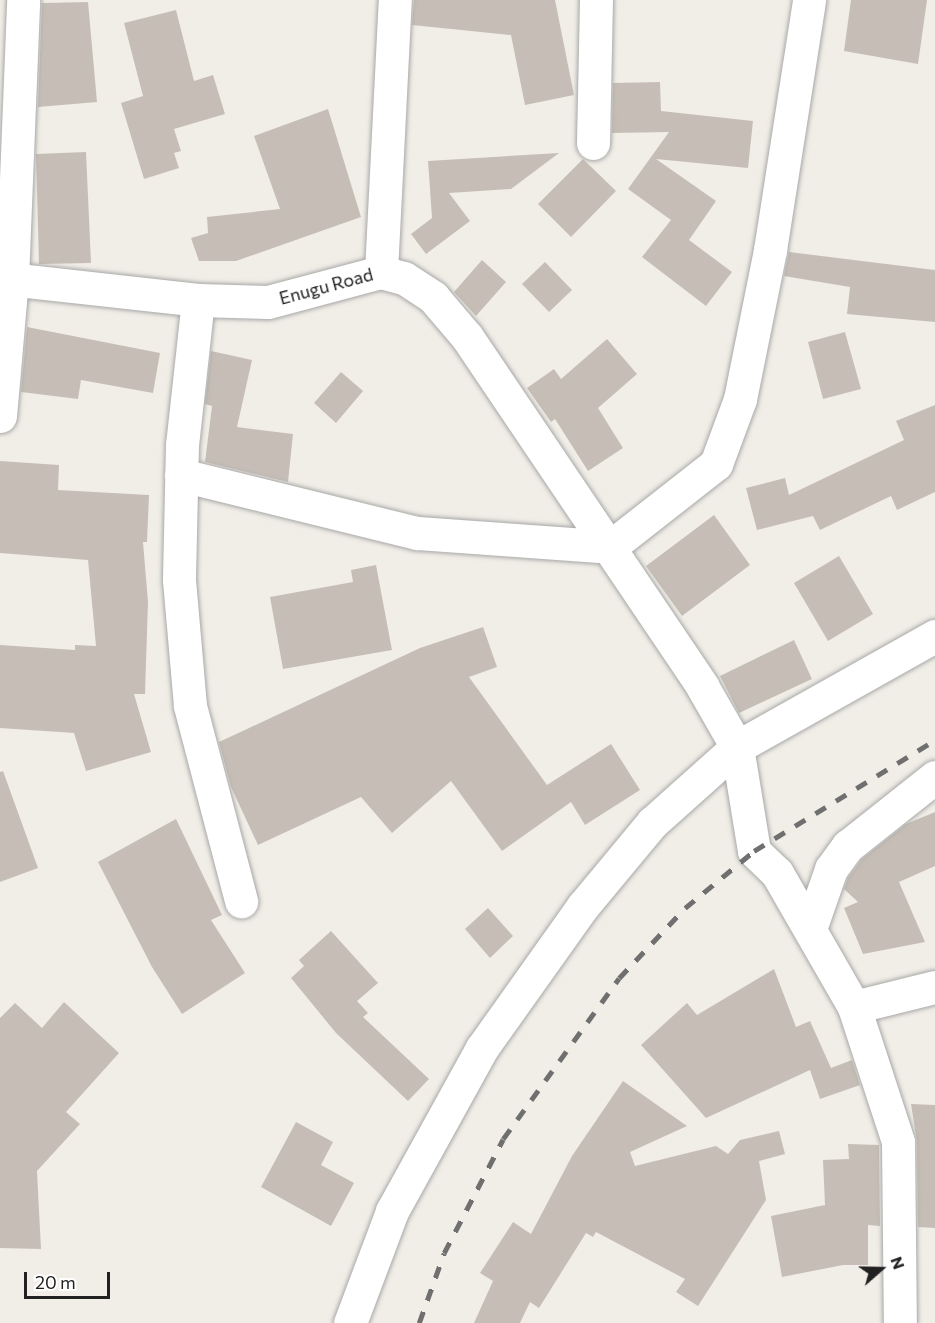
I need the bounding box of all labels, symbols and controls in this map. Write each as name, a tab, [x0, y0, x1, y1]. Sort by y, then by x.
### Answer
street label: Enugu Road	[277, 263, 375, 309]
north arrow	[851, 1239, 911, 1299]
text: N	[887, 1254, 909, 1272]
scale bar	[27, 1260, 112, 1298]
text: 20 m	[35, 1271, 76, 1293]

